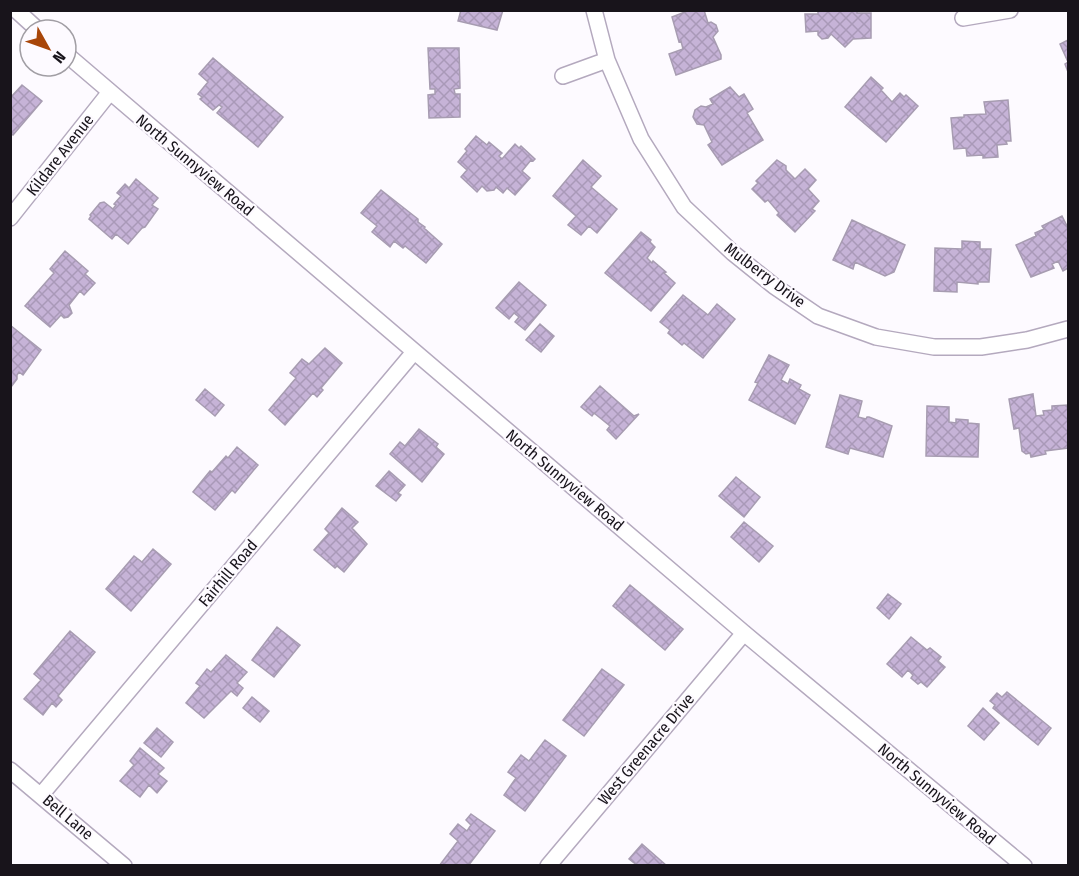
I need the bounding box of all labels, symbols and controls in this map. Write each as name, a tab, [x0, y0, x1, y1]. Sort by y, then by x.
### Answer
north arrow	[18, 18, 78, 78]
text: N	[49, 48, 69, 67]
street label: Kildare Avenue	[22, 110, 98, 199]
street label: North Sunnyview Road	[132, 110, 258, 220]
street label: Mulberry Drive	[721, 238, 809, 312]
street label: North Sunnyview Road	[502, 425, 628, 535]
street label: Fairhill Road	[195, 536, 261, 610]
street label: West Greenacre Drive	[594, 689, 698, 809]
street label: North Sunnyview Road	[874, 739, 1000, 849]
street label: Bell Lane	[39, 790, 97, 844]

